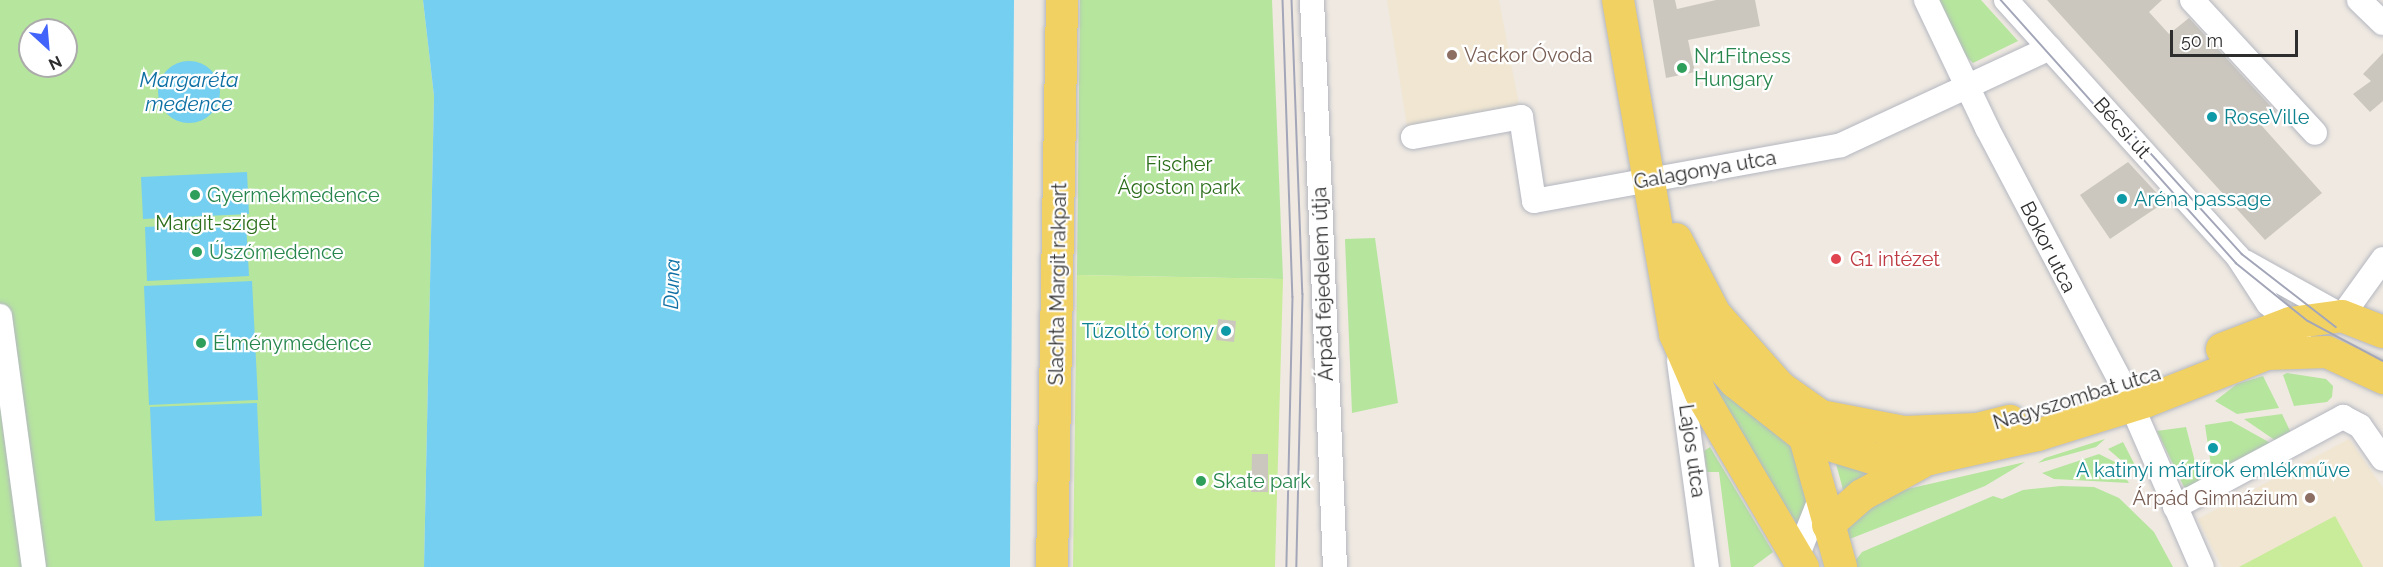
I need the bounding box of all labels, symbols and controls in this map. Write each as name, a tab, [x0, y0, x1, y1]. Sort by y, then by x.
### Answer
north arrow	[18, 18, 78, 78]
scale bar	[2173, 18, 2300, 56]
text: 50 m	[2181, 30, 2223, 51]
place label: Vackor Óvoda	[1464, 43, 1593, 67]
place label: Nr1Fitness Hungary	[1694, 45, 1791, 92]
marker: Vackor Óvoda	[1445, 48, 1459, 62]
text: N	[46, 52, 65, 74]
marker: Nr1Fitness Hungary	[1675, 61, 1689, 75]
water label: Margaréta medence	[139, 67, 239, 117]
street label: Bécsi út	[2088, 93, 2156, 163]
place label: RoseVille	[2224, 105, 2309, 129]
marker: RoseVille	[2205, 110, 2219, 124]
street label: Galagonya utca	[1632, 146, 1778, 194]
park label: Fischer Ágoston park	[1117, 152, 1241, 199]
street label: Slachta Margit rakpart	[1044, 182, 1072, 386]
place label: Gyermekmedence	[207, 183, 380, 207]
street label: Árpád fejedelem útja	[1308, 186, 1338, 382]
place label: Aréna passage	[2134, 187, 2271, 211]
marker: Gyermekmedence	[188, 188, 202, 202]
marker: Aréna passage	[2115, 192, 2129, 206]
street label: Bokor utca	[2015, 197, 2081, 297]
park label: Margit-sziget	[155, 211, 277, 235]
place label: Úszómedence	[209, 240, 344, 264]
marker: Úszómedence	[190, 245, 204, 259]
place label: G1 intézet	[1850, 247, 1940, 271]
marker: G1 intézet	[1827, 250, 1845, 268]
water label: Duna	[659, 258, 685, 310]
place label: Tűzoltó torony	[1082, 319, 1214, 343]
marker: Tűzoltó torony	[1219, 324, 1233, 338]
place label: Élménymedence	[213, 331, 372, 355]
marker: Élménymedence	[194, 336, 208, 350]
street label: Nagyszombat utca	[1990, 361, 2164, 435]
street label: Lajos utca	[1674, 403, 1710, 499]
marker: A katinyi mártírok emlékműve	[2206, 441, 2220, 455]
place label: A katinyi mártírok emlékműve	[2076, 458, 2350, 482]
place label: Skate park	[1213, 469, 1311, 493]
marker: Skate park	[1194, 474, 1208, 488]
place label: Árpád Gimnázium	[2133, 486, 2298, 510]
marker: Árpád Gimnázium	[2303, 491, 2317, 505]

